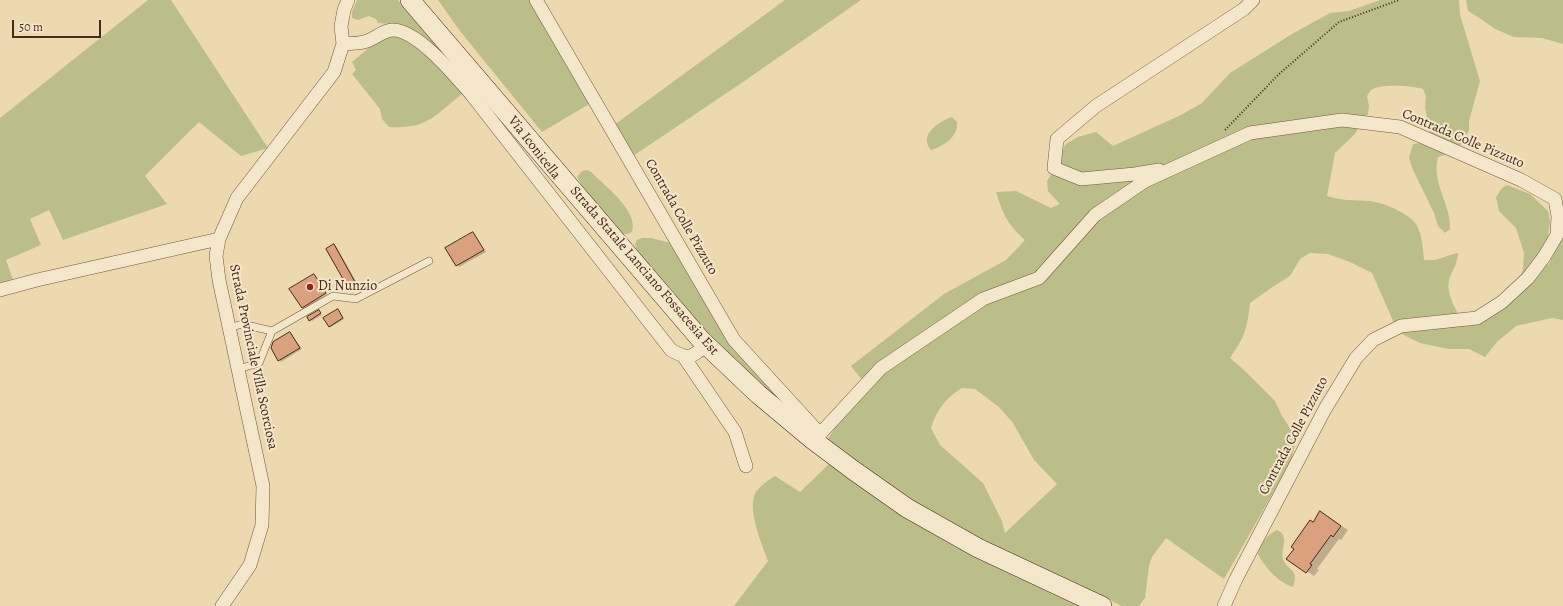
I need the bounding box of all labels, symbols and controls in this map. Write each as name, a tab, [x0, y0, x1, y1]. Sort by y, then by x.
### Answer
scale bar	[14, 12, 103, 38]
text: 50 m	[19, 19, 43, 35]
street label: Contrada Colle Pizzuto	[1399, 106, 1527, 172]
street label: Via Iconicella	[504, 113, 564, 183]
street label: Contrada Colle Pizzuto	[641, 156, 721, 278]
street label: Strada Statale Lanciano Fossacesia Est	[566, 183, 722, 359]
street label: Strada Provinciale Villa Scorciosa	[225, 263, 281, 451]
place label: Di Nunzio	[318, 279, 377, 295]
marker: Di Nunzio	[305, 282, 315, 292]
street label: Contrada Colle Pizzuto	[1256, 374, 1332, 498]

